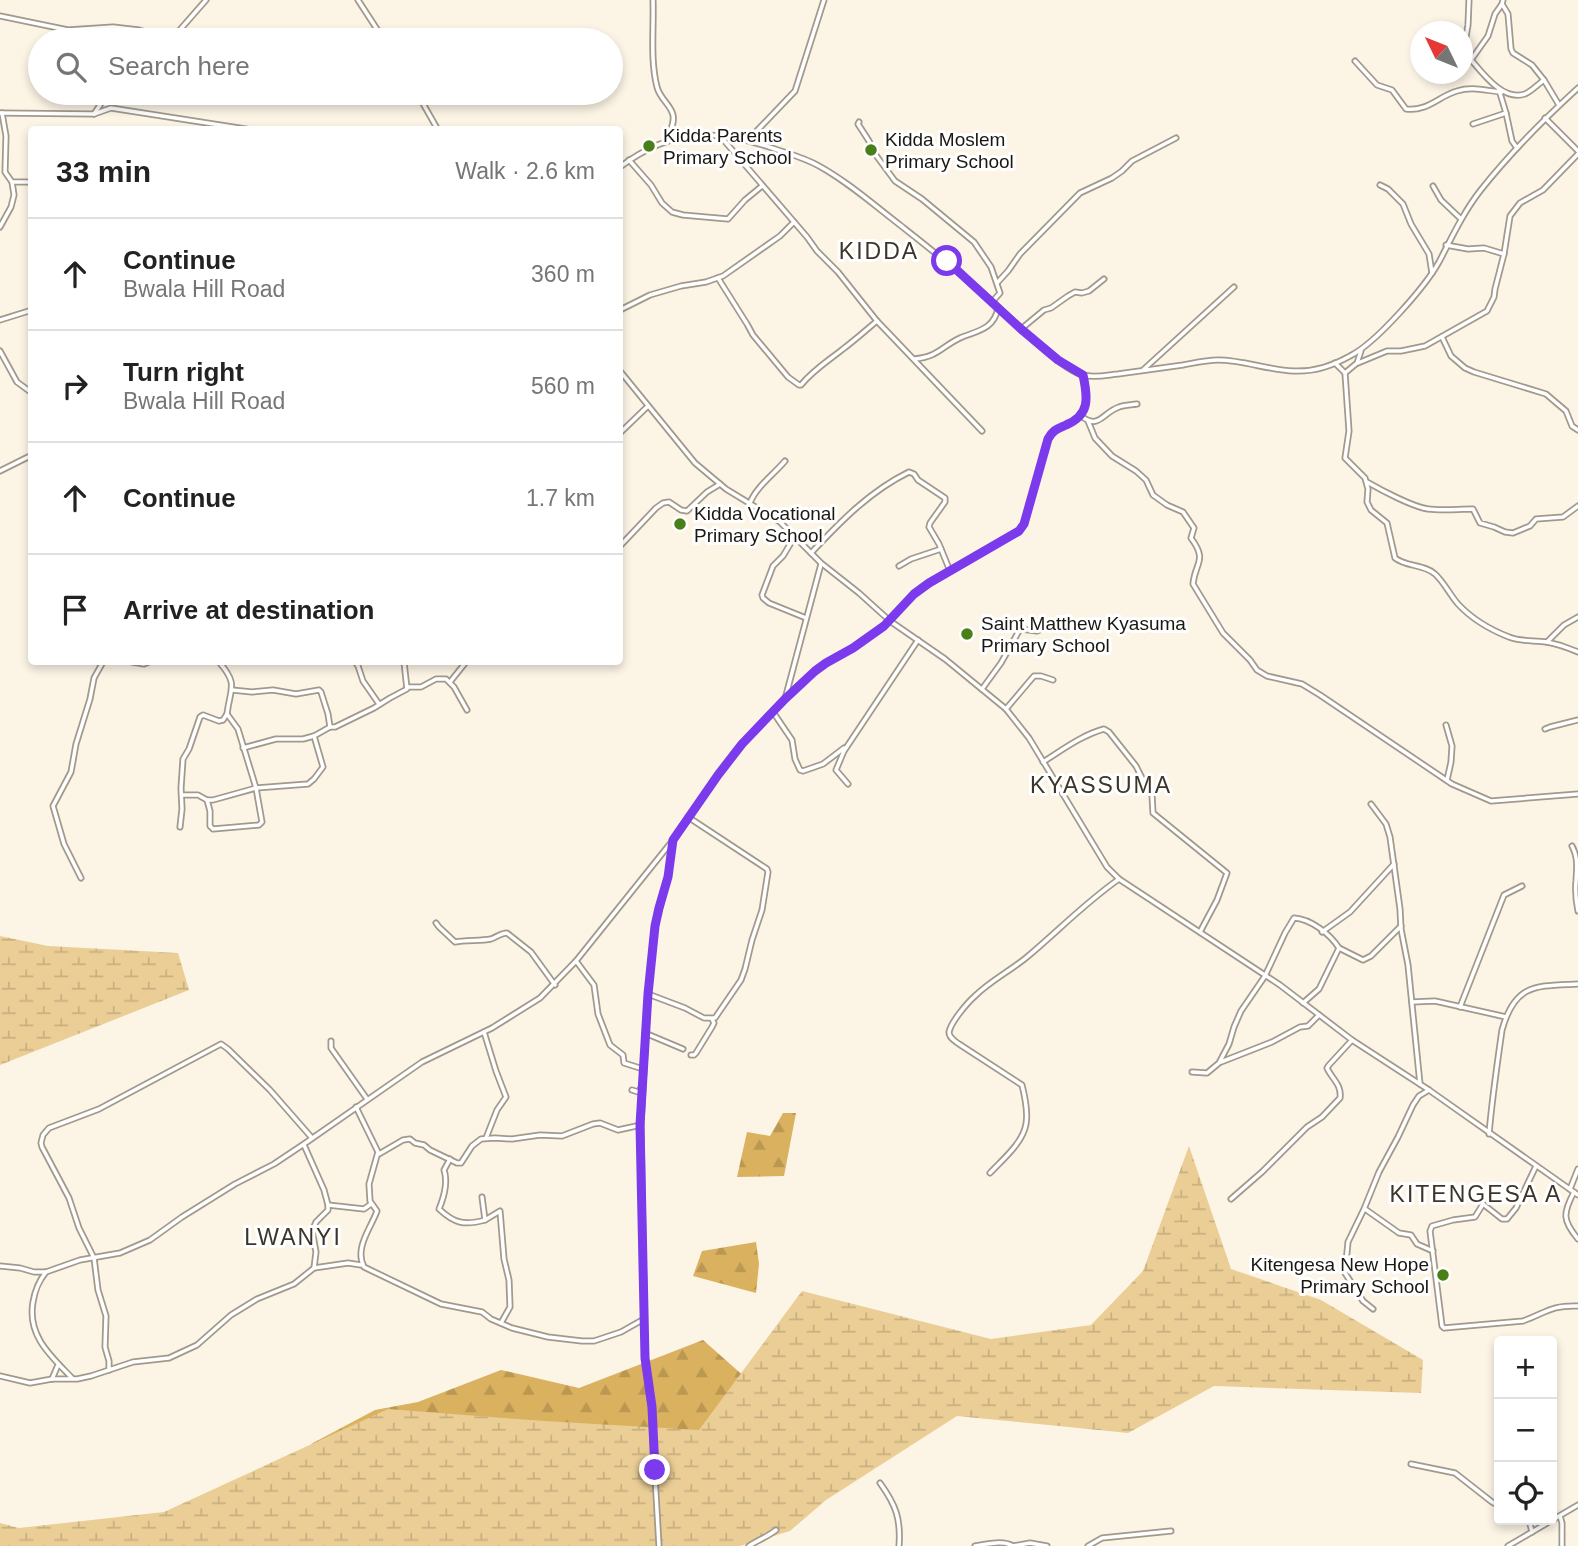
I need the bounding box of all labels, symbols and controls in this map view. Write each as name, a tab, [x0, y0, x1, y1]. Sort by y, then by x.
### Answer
north arrow	[1410, 21, 1473, 84]
search box	[28, 28, 623, 105]
icon: search	[52, 48, 90, 86]
text: Search here	[108, 51, 250, 81]
place label: Kidda Parents Primary School	[663, 125, 792, 168]
place label: Kidda Moslem Primary School	[885, 129, 1014, 172]
marker: Kidda Parents Primary School	[641, 138, 657, 154]
marker: Kidda Moslem Primary School	[863, 142, 879, 158]
text: 33 min	[56, 155, 151, 188]
text: Walk · 2.6 km	[455, 158, 595, 184]
district label: KIDDA	[839, 238, 919, 264]
text: Continue	[123, 245, 236, 275]
route start	[931, 245, 962, 276]
icon: ahead	[56, 255, 94, 293]
text: 360 m	[531, 261, 595, 287]
text: Bwala Hill Road	[123, 276, 285, 302]
text: Turn right	[123, 357, 244, 387]
icon: right	[56, 367, 94, 405]
text: 560 m	[531, 373, 595, 399]
text: Bwala Hill Road	[123, 388, 285, 414]
icon: ahead	[56, 479, 94, 517]
text: Continue	[123, 483, 236, 513]
text: 1.7 km	[526, 485, 595, 511]
place label: Kidda Vocational Primary School	[694, 503, 836, 546]
marker: Kidda Vocational Primary School	[672, 516, 688, 532]
icon: arrive	[56, 591, 94, 629]
text: Arrive at destination	[123, 595, 374, 625]
place label: Saint Matthew Kyasuma Primary School	[981, 613, 1186, 656]
marker: Saint Matthew Kyasuma Primary School	[959, 626, 975, 642]
district label: KYASSUMA	[1030, 772, 1172, 798]
district label: KITENGESA A	[1390, 1181, 1562, 1207]
district label: LWANYI	[244, 1224, 342, 1250]
place label: Kitengesa New Hope Primary School	[1251, 1254, 1429, 1297]
marker: Kitengesa New Hope Primary School	[1435, 1267, 1451, 1283]
map controls	[1494, 1336, 1557, 1525]
button: +	[1494, 1336, 1557, 1399]
button: −	[1494, 1399, 1557, 1462]
route end	[639, 1454, 670, 1485]
button: locate	[1494, 1462, 1557, 1525]

